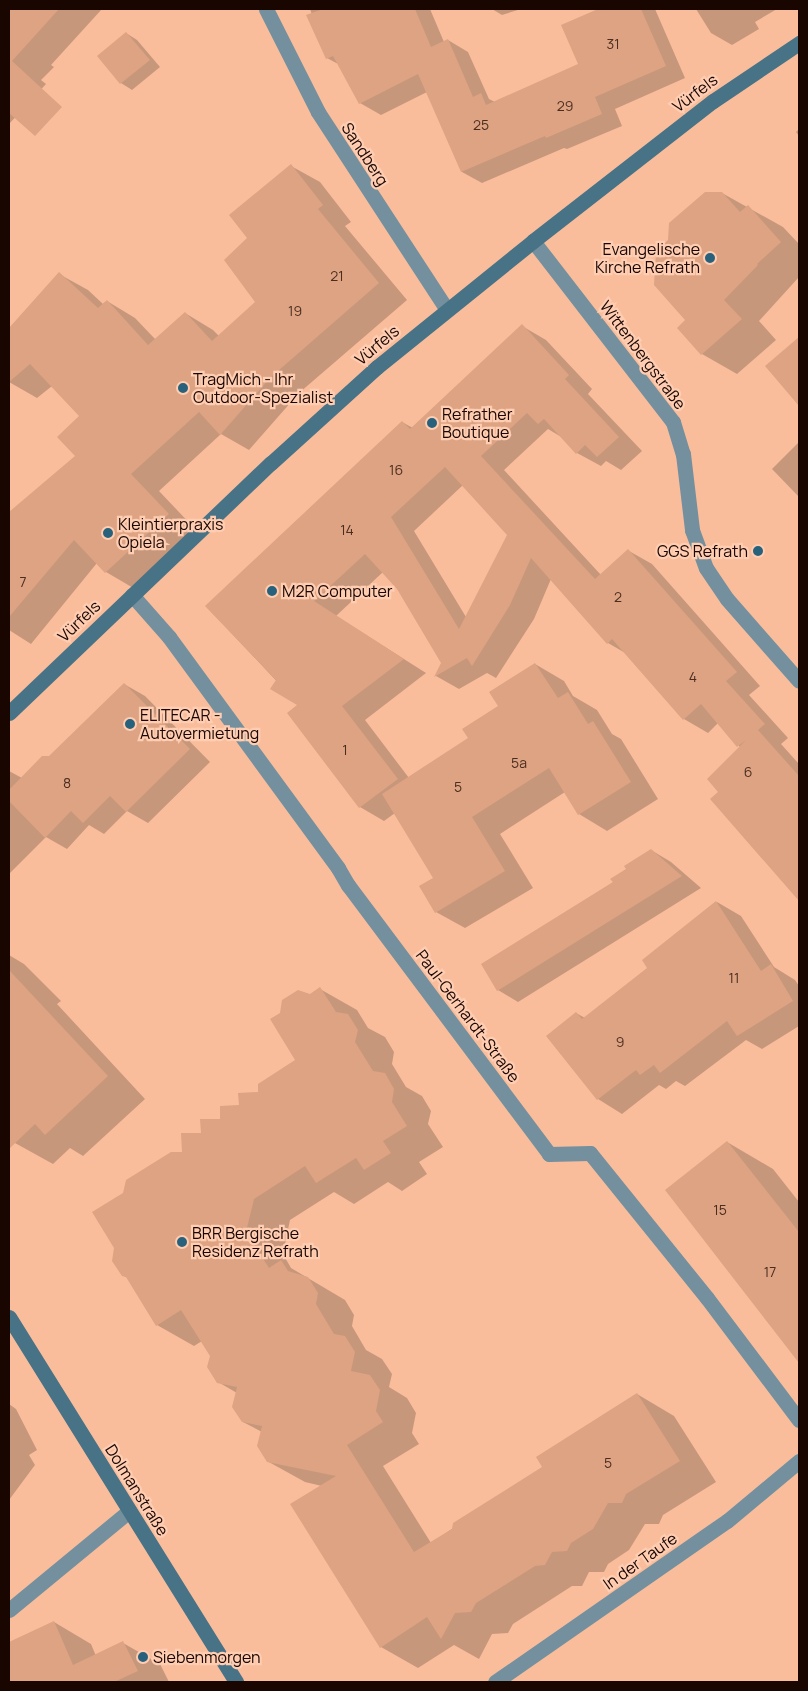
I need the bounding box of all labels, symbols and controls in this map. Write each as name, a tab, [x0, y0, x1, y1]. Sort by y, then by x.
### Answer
house number: 31	[606, 36, 620, 52]
street label: Vürfels	[669, 70, 721, 116]
house number: 29	[557, 98, 573, 114]
house number: 25	[473, 117, 489, 133]
street label: Sandberg	[337, 119, 393, 189]
place label: Evangelische Kirche Refrath	[595, 239, 700, 277]
marker: Evangelische Kirche Refrath	[704, 252, 716, 264]
house number: 21	[330, 268, 344, 284]
street label: Wittenbergstraße	[596, 297, 690, 413]
house number: 19	[288, 303, 302, 319]
street label: Vürfels	[351, 321, 403, 369]
place label: TragMich - Ihr Outdoor-Spezialist	[193, 369, 333, 407]
marker: TragMich - Ihr Outdoor-Spezialist	[177, 382, 189, 394]
place label: Refrather Boutique	[442, 404, 512, 442]
marker: Refrather Boutique	[426, 417, 438, 429]
house number: 16	[389, 462, 403, 478]
place label: Kleintierpraxis Opiela	[118, 514, 223, 552]
house number: 14	[340, 522, 354, 538]
marker: Kleintierpraxis Opiela	[102, 527, 114, 539]
place label: GGS Refrath	[657, 541, 748, 561]
marker: GGS Refrath	[752, 545, 764, 557]
house number: 7	[19, 574, 27, 590]
place label: M2R Computer	[282, 581, 393, 601]
marker: M2R Computer	[266, 585, 278, 597]
house number: 2	[614, 589, 622, 605]
street label: Vürfels	[54, 596, 104, 646]
house number: 4	[689, 669, 697, 685]
place label: ELITECAR - Autovermietung	[140, 705, 259, 743]
marker: ELITECAR - Autovermietung	[124, 718, 136, 730]
house number: 1	[342, 742, 348, 758]
house number: 5a	[511, 755, 527, 771]
house number: 6	[744, 764, 752, 780]
house number: 8	[63, 775, 71, 791]
house number: 5	[454, 779, 462, 795]
street label: Paul-Gerhardt-Straße	[412, 946, 524, 1086]
house number: 11	[729, 970, 739, 986]
house number: 9	[616, 1034, 624, 1050]
house number: 15	[713, 1202, 727, 1218]
place label: BRR Bergische Residenz Refrath	[192, 1223, 319, 1261]
marker: BRR Bergische Residenz Refrath	[176, 1236, 188, 1248]
house number: 17	[764, 1264, 776, 1280]
street label: Dolmanstraße	[101, 1441, 173, 1539]
house number: 5	[604, 1455, 612, 1471]
street label: In der Taufe	[599, 1529, 681, 1593]
place label: Siebenmorgen	[153, 1647, 261, 1667]
marker: Siebenmorgen	[137, 1651, 149, 1663]

